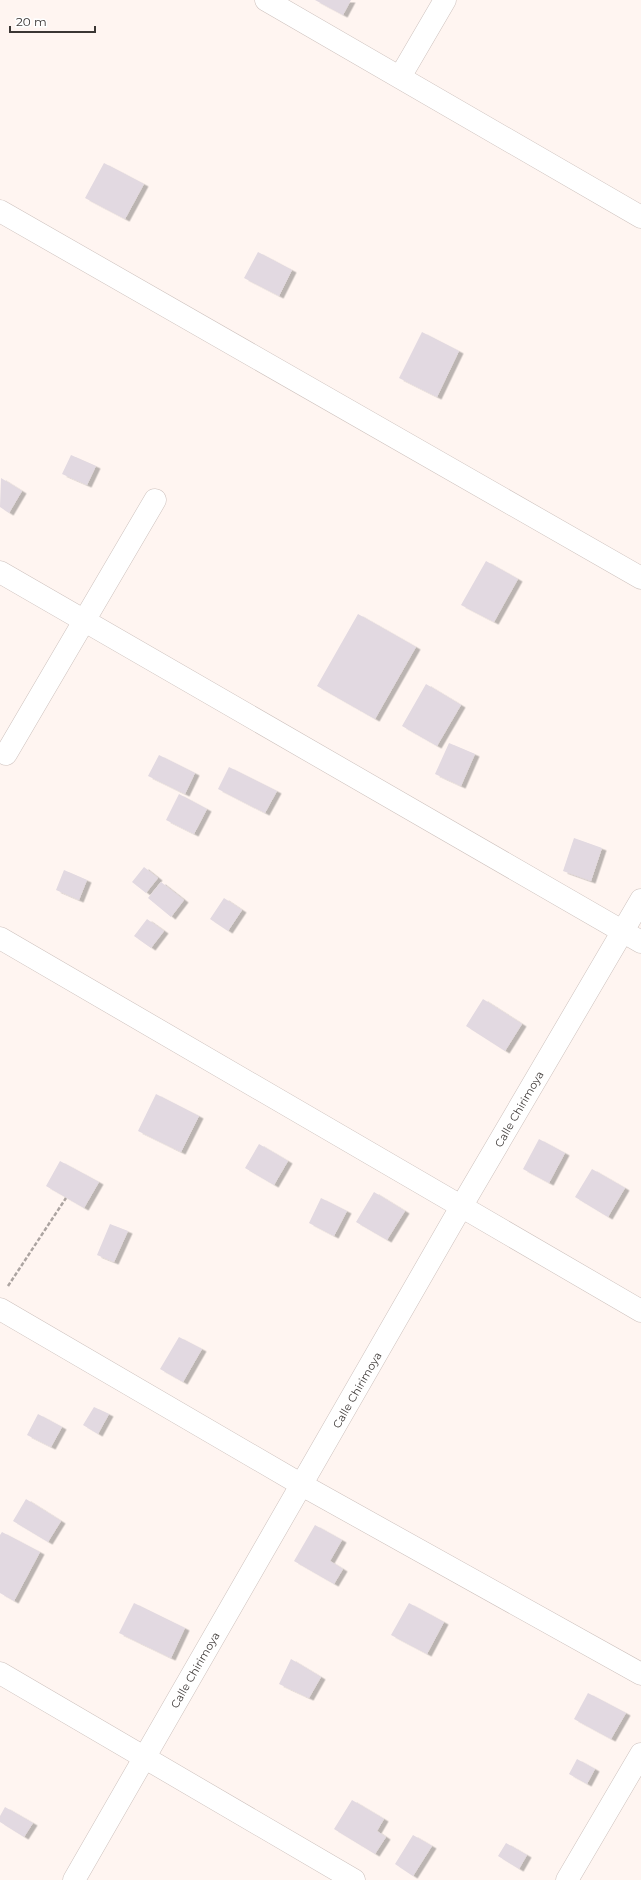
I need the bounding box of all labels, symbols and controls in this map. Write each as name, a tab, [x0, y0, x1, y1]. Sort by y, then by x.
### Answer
scale bar	[10, 8, 95, 34]
text: 20 m	[16, 14, 47, 29]
street label: Calle Chirimoya	[491, 1068, 547, 1150]
street label: Calle Chirimoya	[329, 1349, 385, 1431]
street label: Calle Chirimoya	[167, 1629, 223, 1711]

